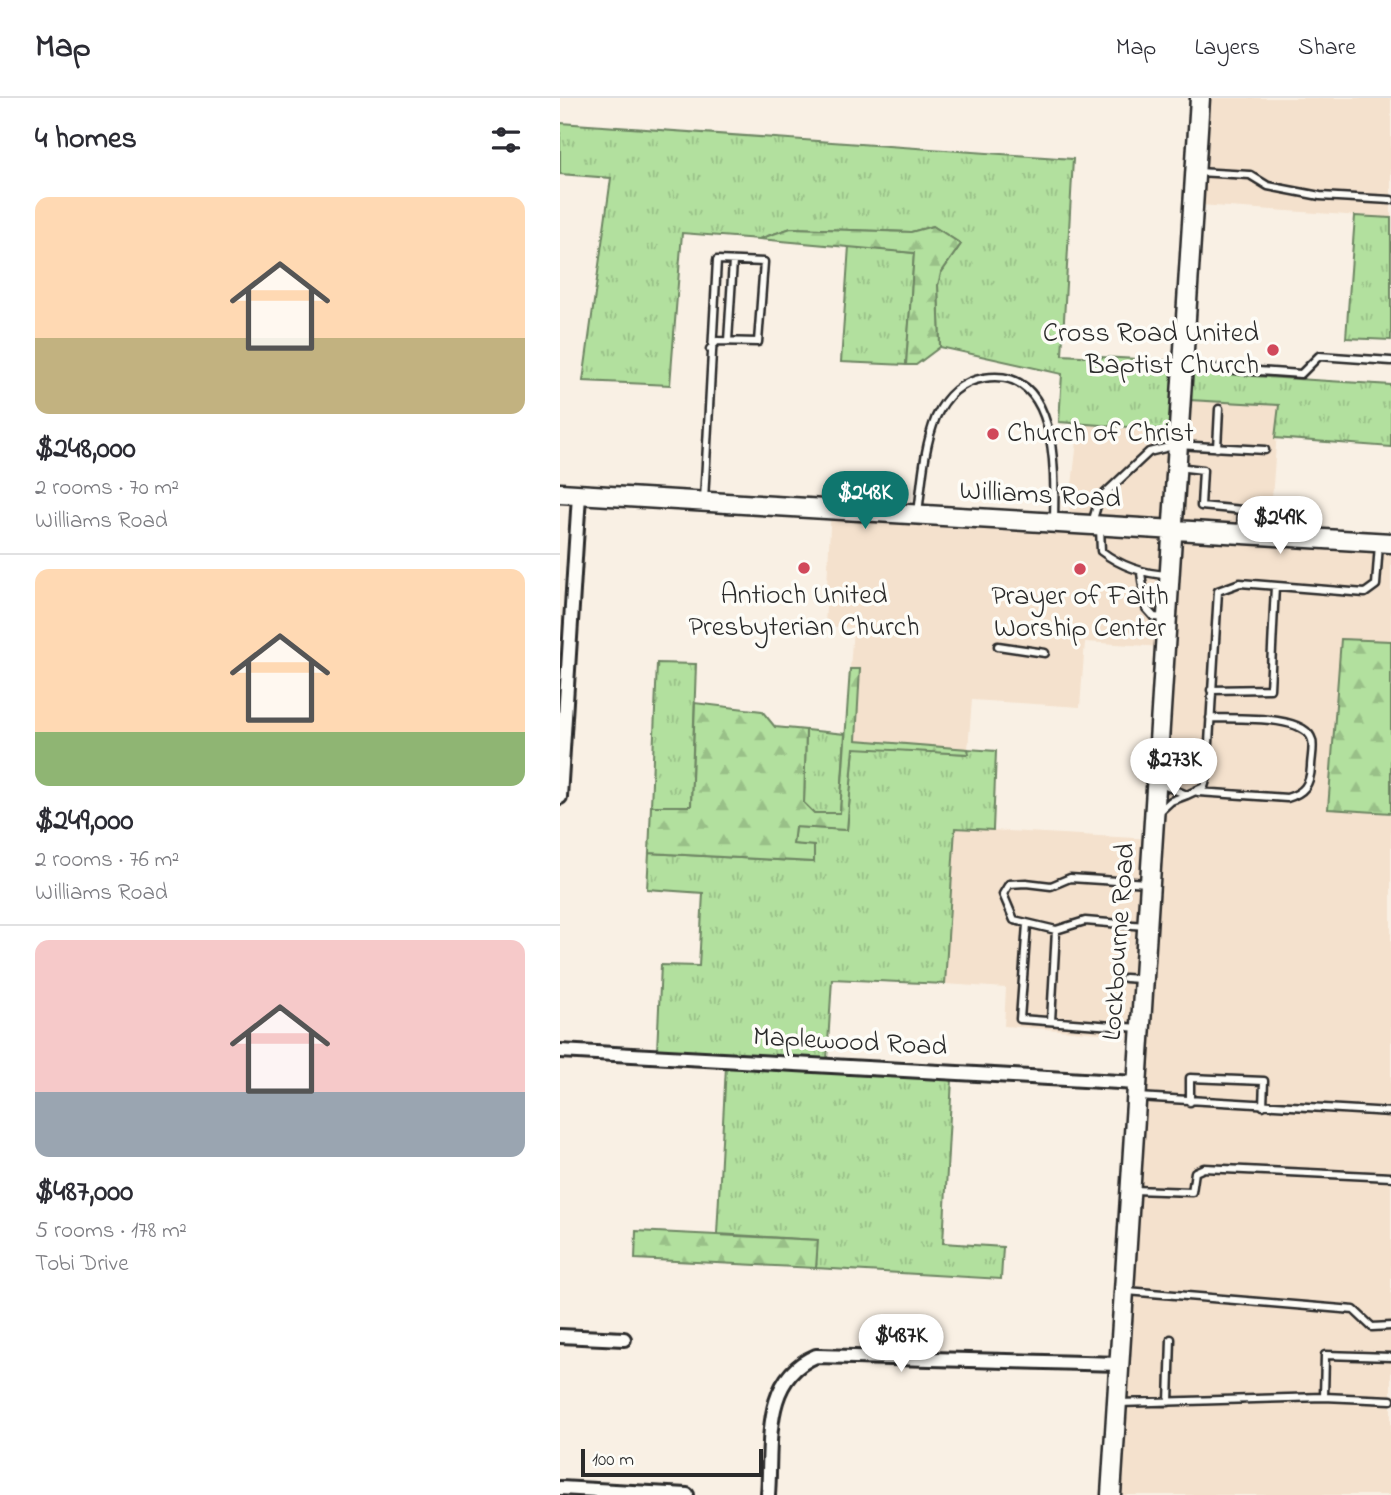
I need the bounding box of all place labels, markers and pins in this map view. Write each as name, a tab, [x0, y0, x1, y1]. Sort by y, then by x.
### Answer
place label: Cross Road United Baptist Church	[1043, 314, 1259, 387]
marker: Cross Road United Baptist Church	[1265, 342, 1281, 358]
place label: Church of Christ	[1007, 414, 1194, 455]
marker: Church of Christ	[985, 426, 1001, 442]
pin: $248K	[816, 472, 914, 531]
pin: $249K	[1231, 496, 1329, 556]
marker: Antioch United Presbyterian Church	[796, 560, 812, 576]
marker: Prayer of Faith Worship Center	[1072, 561, 1088, 577]
place label: Antioch United Presbyterian Church	[689, 576, 919, 649]
place label: Prayer of Faith Worship Center	[991, 577, 1169, 650]
pin: $273K	[1125, 738, 1223, 798]
pin: $487K	[852, 1314, 950, 1374]

